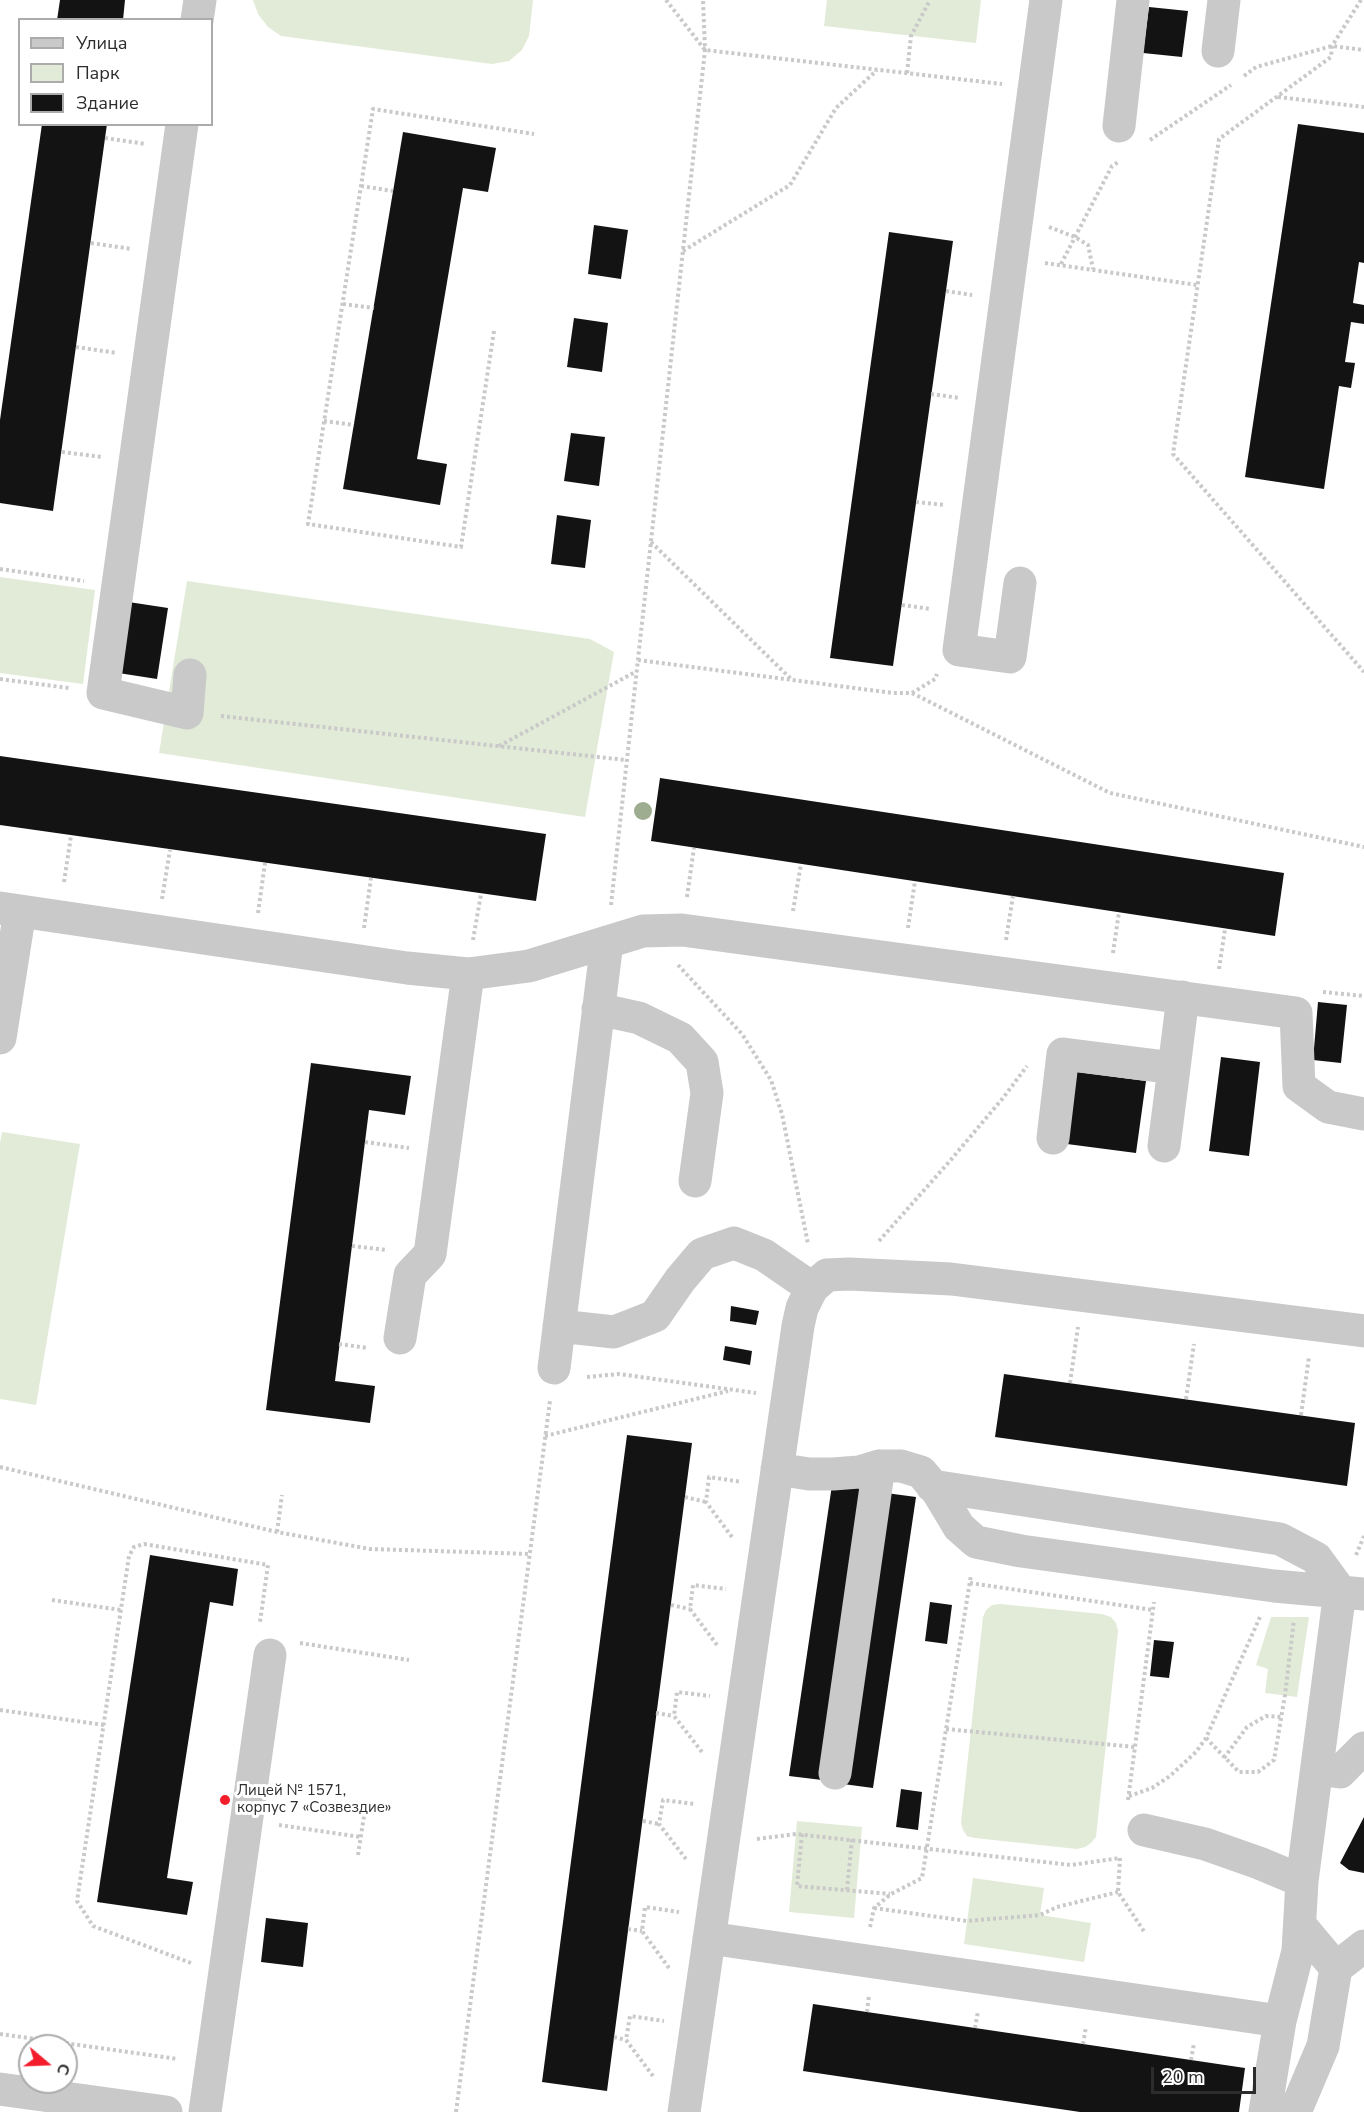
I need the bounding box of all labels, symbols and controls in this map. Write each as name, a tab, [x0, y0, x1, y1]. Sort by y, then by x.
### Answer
legend	[18, 18, 213, 126]
text: Улица	[76, 31, 127, 55]
text: Парк	[76, 61, 119, 85]
text: Здание	[76, 91, 139, 115]
place label: Лицей № 1571, корпус 7 «Созвездие»	[237, 1782, 391, 1817]
marker: Лицей № 1571, корпус 7 «Созвездие»	[218, 1793, 232, 1807]
north arrow	[18, 2034, 78, 2094]
scale bar	[1154, 2055, 1259, 2093]
text: С	[51, 2060, 75, 2078]
text: 20 m	[1162, 2065, 1204, 2089]

